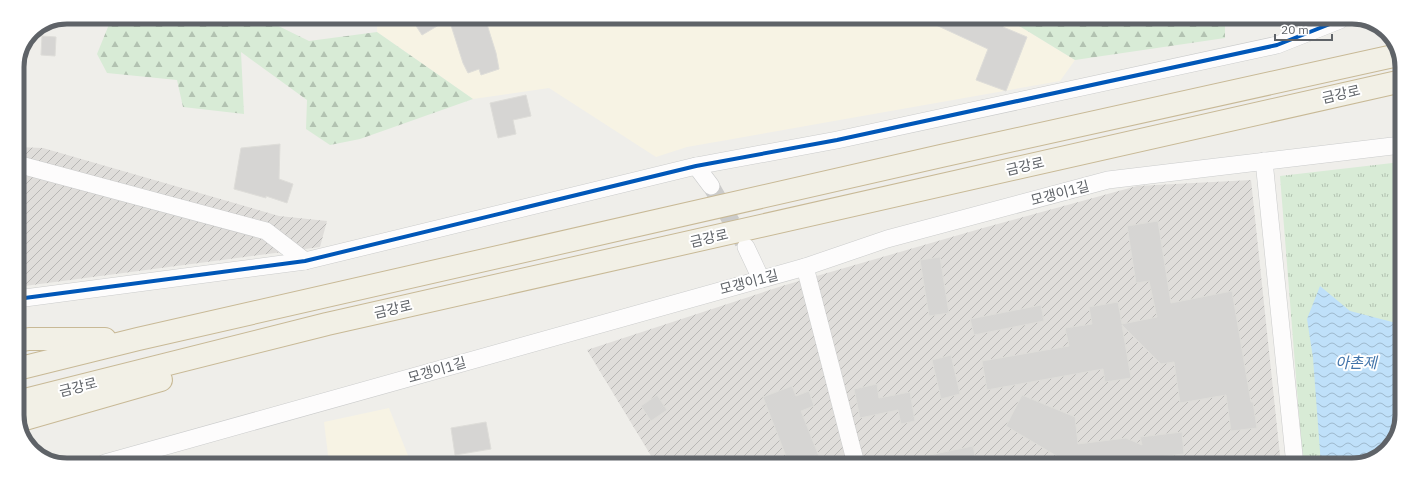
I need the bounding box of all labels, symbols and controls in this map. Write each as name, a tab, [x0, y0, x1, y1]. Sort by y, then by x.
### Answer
scale bar	[1275, 16, 1332, 42]
text: 20 m	[1281, 22, 1309, 37]
street label: 금강로	[1320, 81, 1362, 107]
street label: 금강로	[1004, 153, 1046, 179]
street label: 모갱이1길	[1029, 177, 1091, 209]
street label: 금강로	[688, 225, 730, 251]
street label: 모갱이1길	[718, 266, 780, 298]
street label: 금강로	[372, 296, 414, 322]
street label: 모갱이1길	[406, 353, 468, 387]
water label: 아촌제	[1335, 353, 1379, 372]
street label: 금강로	[57, 374, 99, 400]

